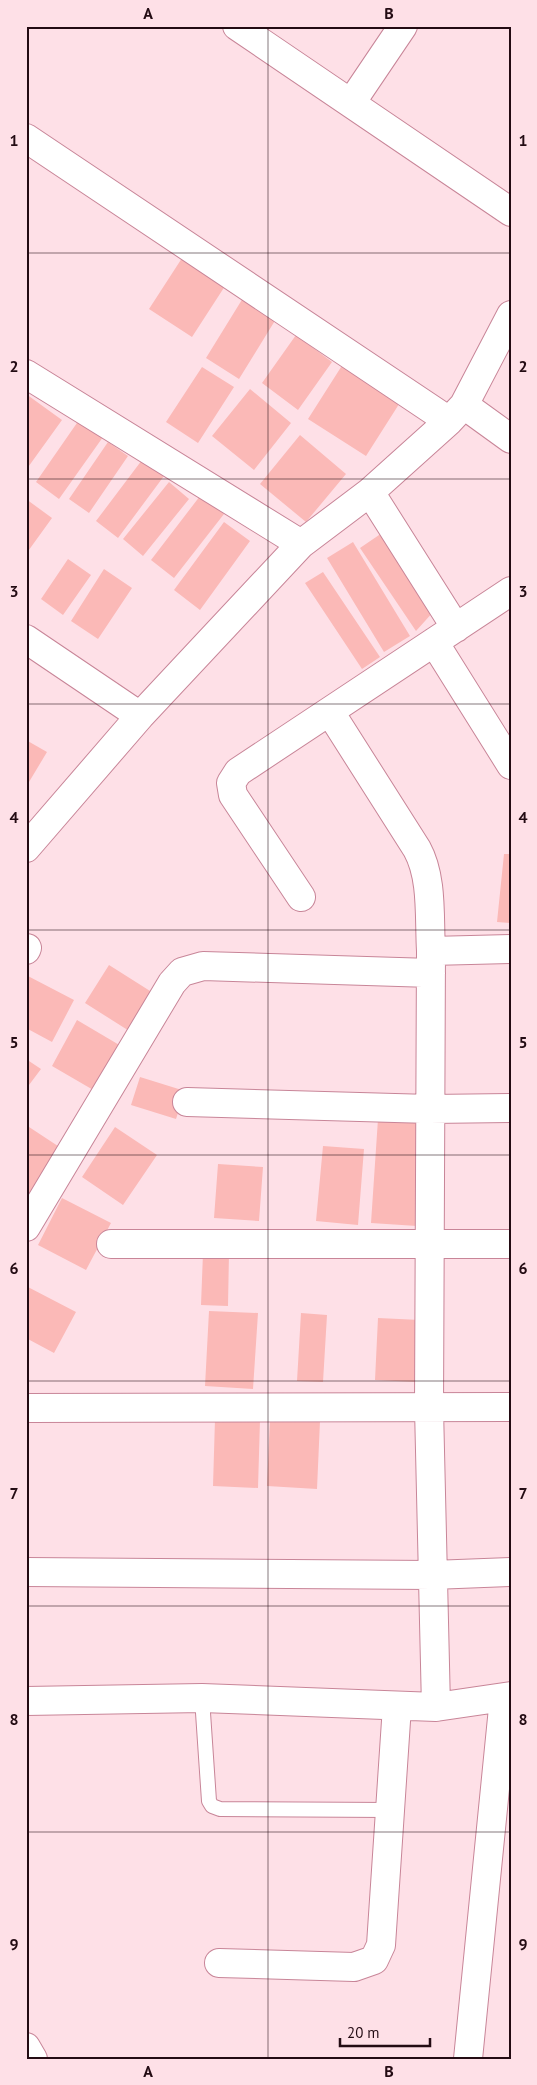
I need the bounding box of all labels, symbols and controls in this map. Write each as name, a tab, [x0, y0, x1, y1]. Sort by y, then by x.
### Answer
text: A	[143, 3, 153, 23]
text: B	[384, 3, 394, 23]
text: 1	[9, 130, 19, 150]
text: 1	[518, 130, 528, 150]
text: 2	[9, 356, 19, 376]
text: 2	[518, 356, 528, 376]
text: 3	[9, 581, 19, 601]
text: 3	[518, 581, 528, 601]
text: 4	[9, 807, 19, 827]
text: 4	[518, 807, 528, 827]
text: 5	[9, 1032, 19, 1052]
text: 5	[518, 1032, 528, 1052]
text: 6	[9, 1258, 19, 1278]
text: 6	[518, 1258, 528, 1278]
text: 7	[9, 1483, 19, 1503]
text: 7	[518, 1483, 528, 1503]
text: 8	[9, 1709, 19, 1729]
text: 8	[518, 1709, 528, 1729]
text: 9	[9, 1934, 19, 1954]
text: 9	[518, 1934, 528, 1954]
scale bar	[340, 2015, 430, 2047]
text: 20 m	[347, 2023, 380, 2042]
text: A	[143, 2061, 153, 2081]
text: B	[384, 2061, 394, 2081]

